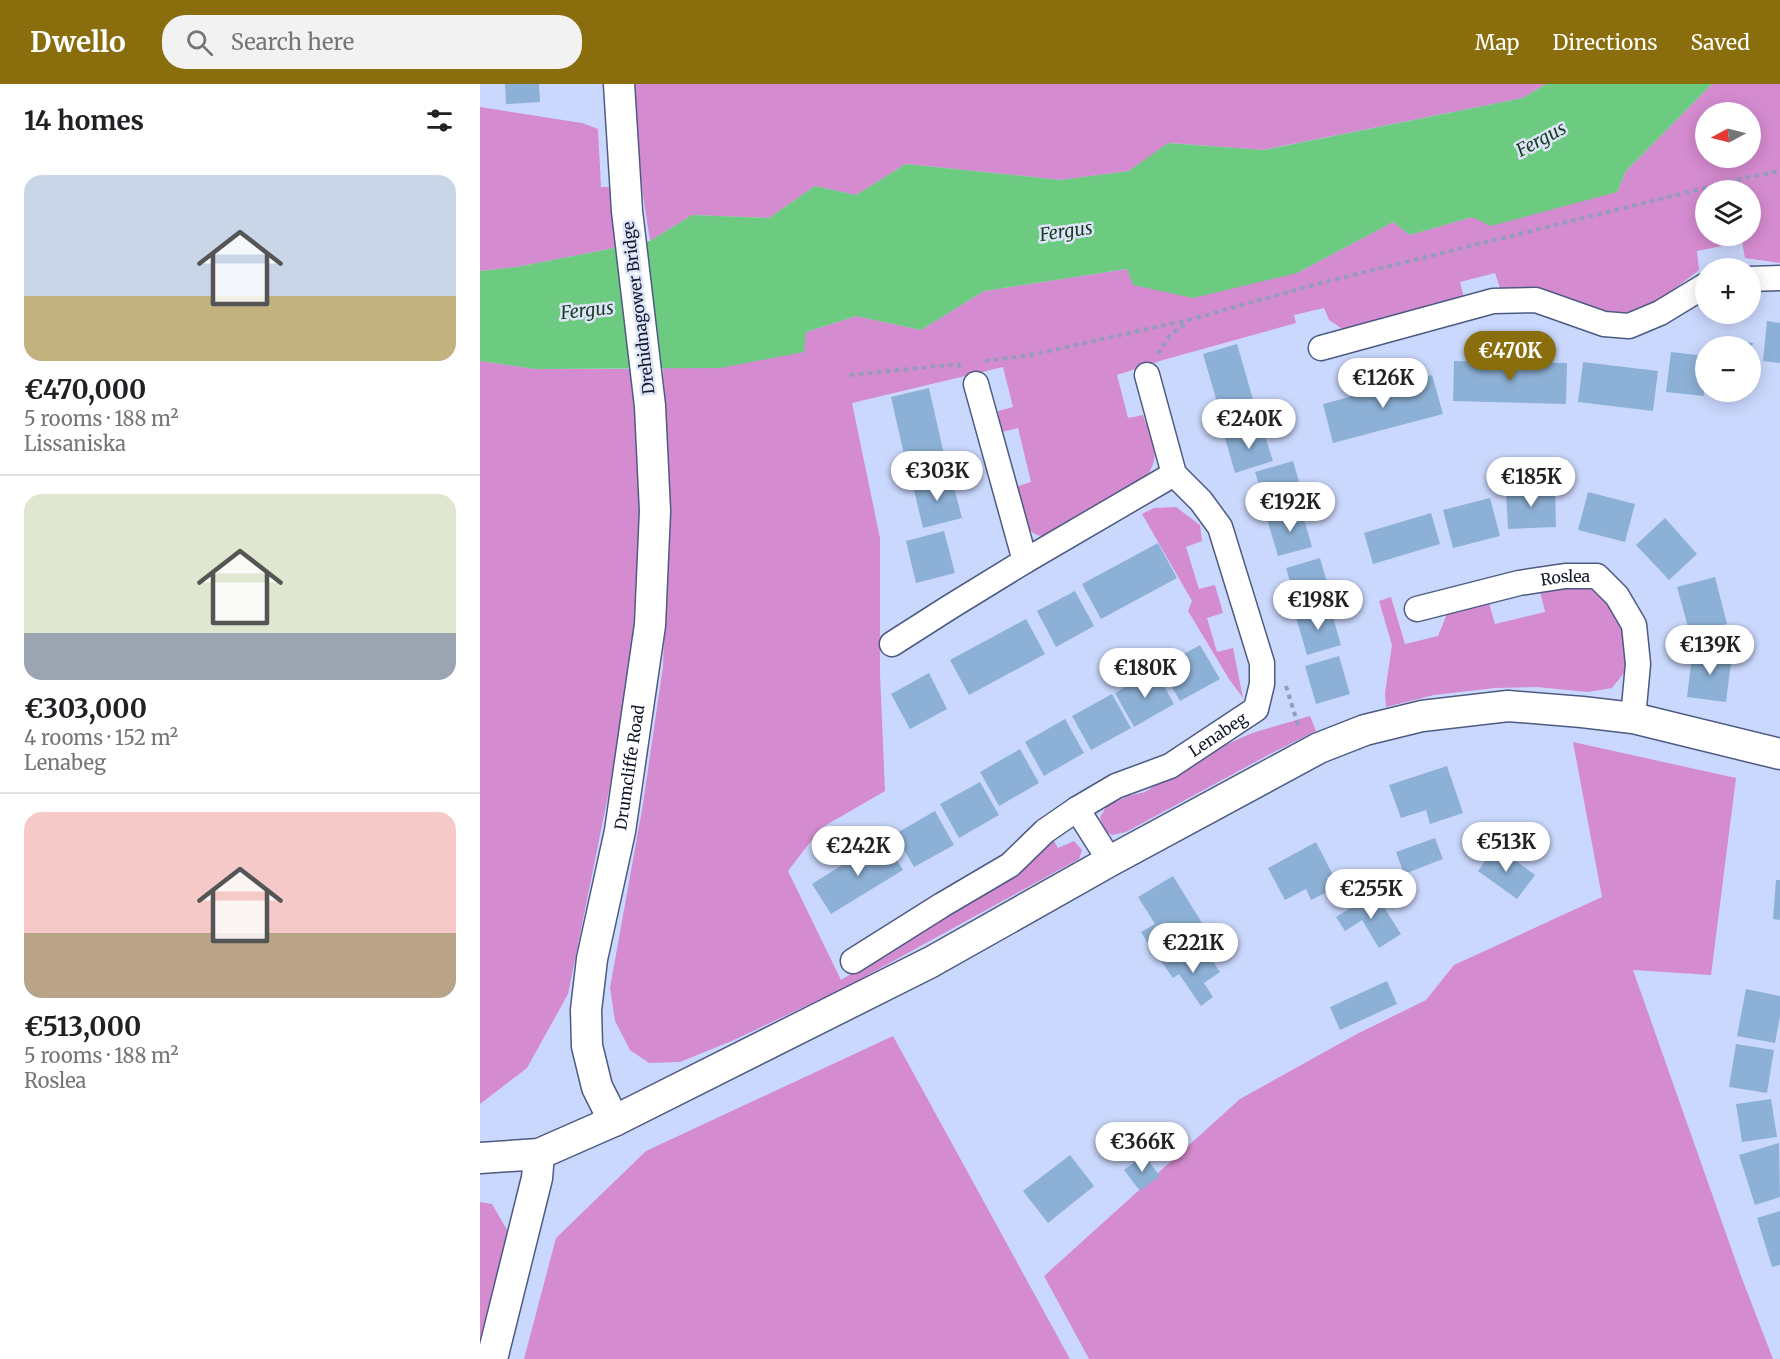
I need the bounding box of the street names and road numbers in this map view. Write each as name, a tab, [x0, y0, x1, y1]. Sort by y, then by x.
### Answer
street label: Drehidnagower Bridge	[617, 221, 659, 395]
street label: Roslea	[1539, 566, 1591, 590]
street label: Drumcliffe Road	[610, 703, 648, 831]
street label: Lenabeg	[1185, 708, 1251, 761]

